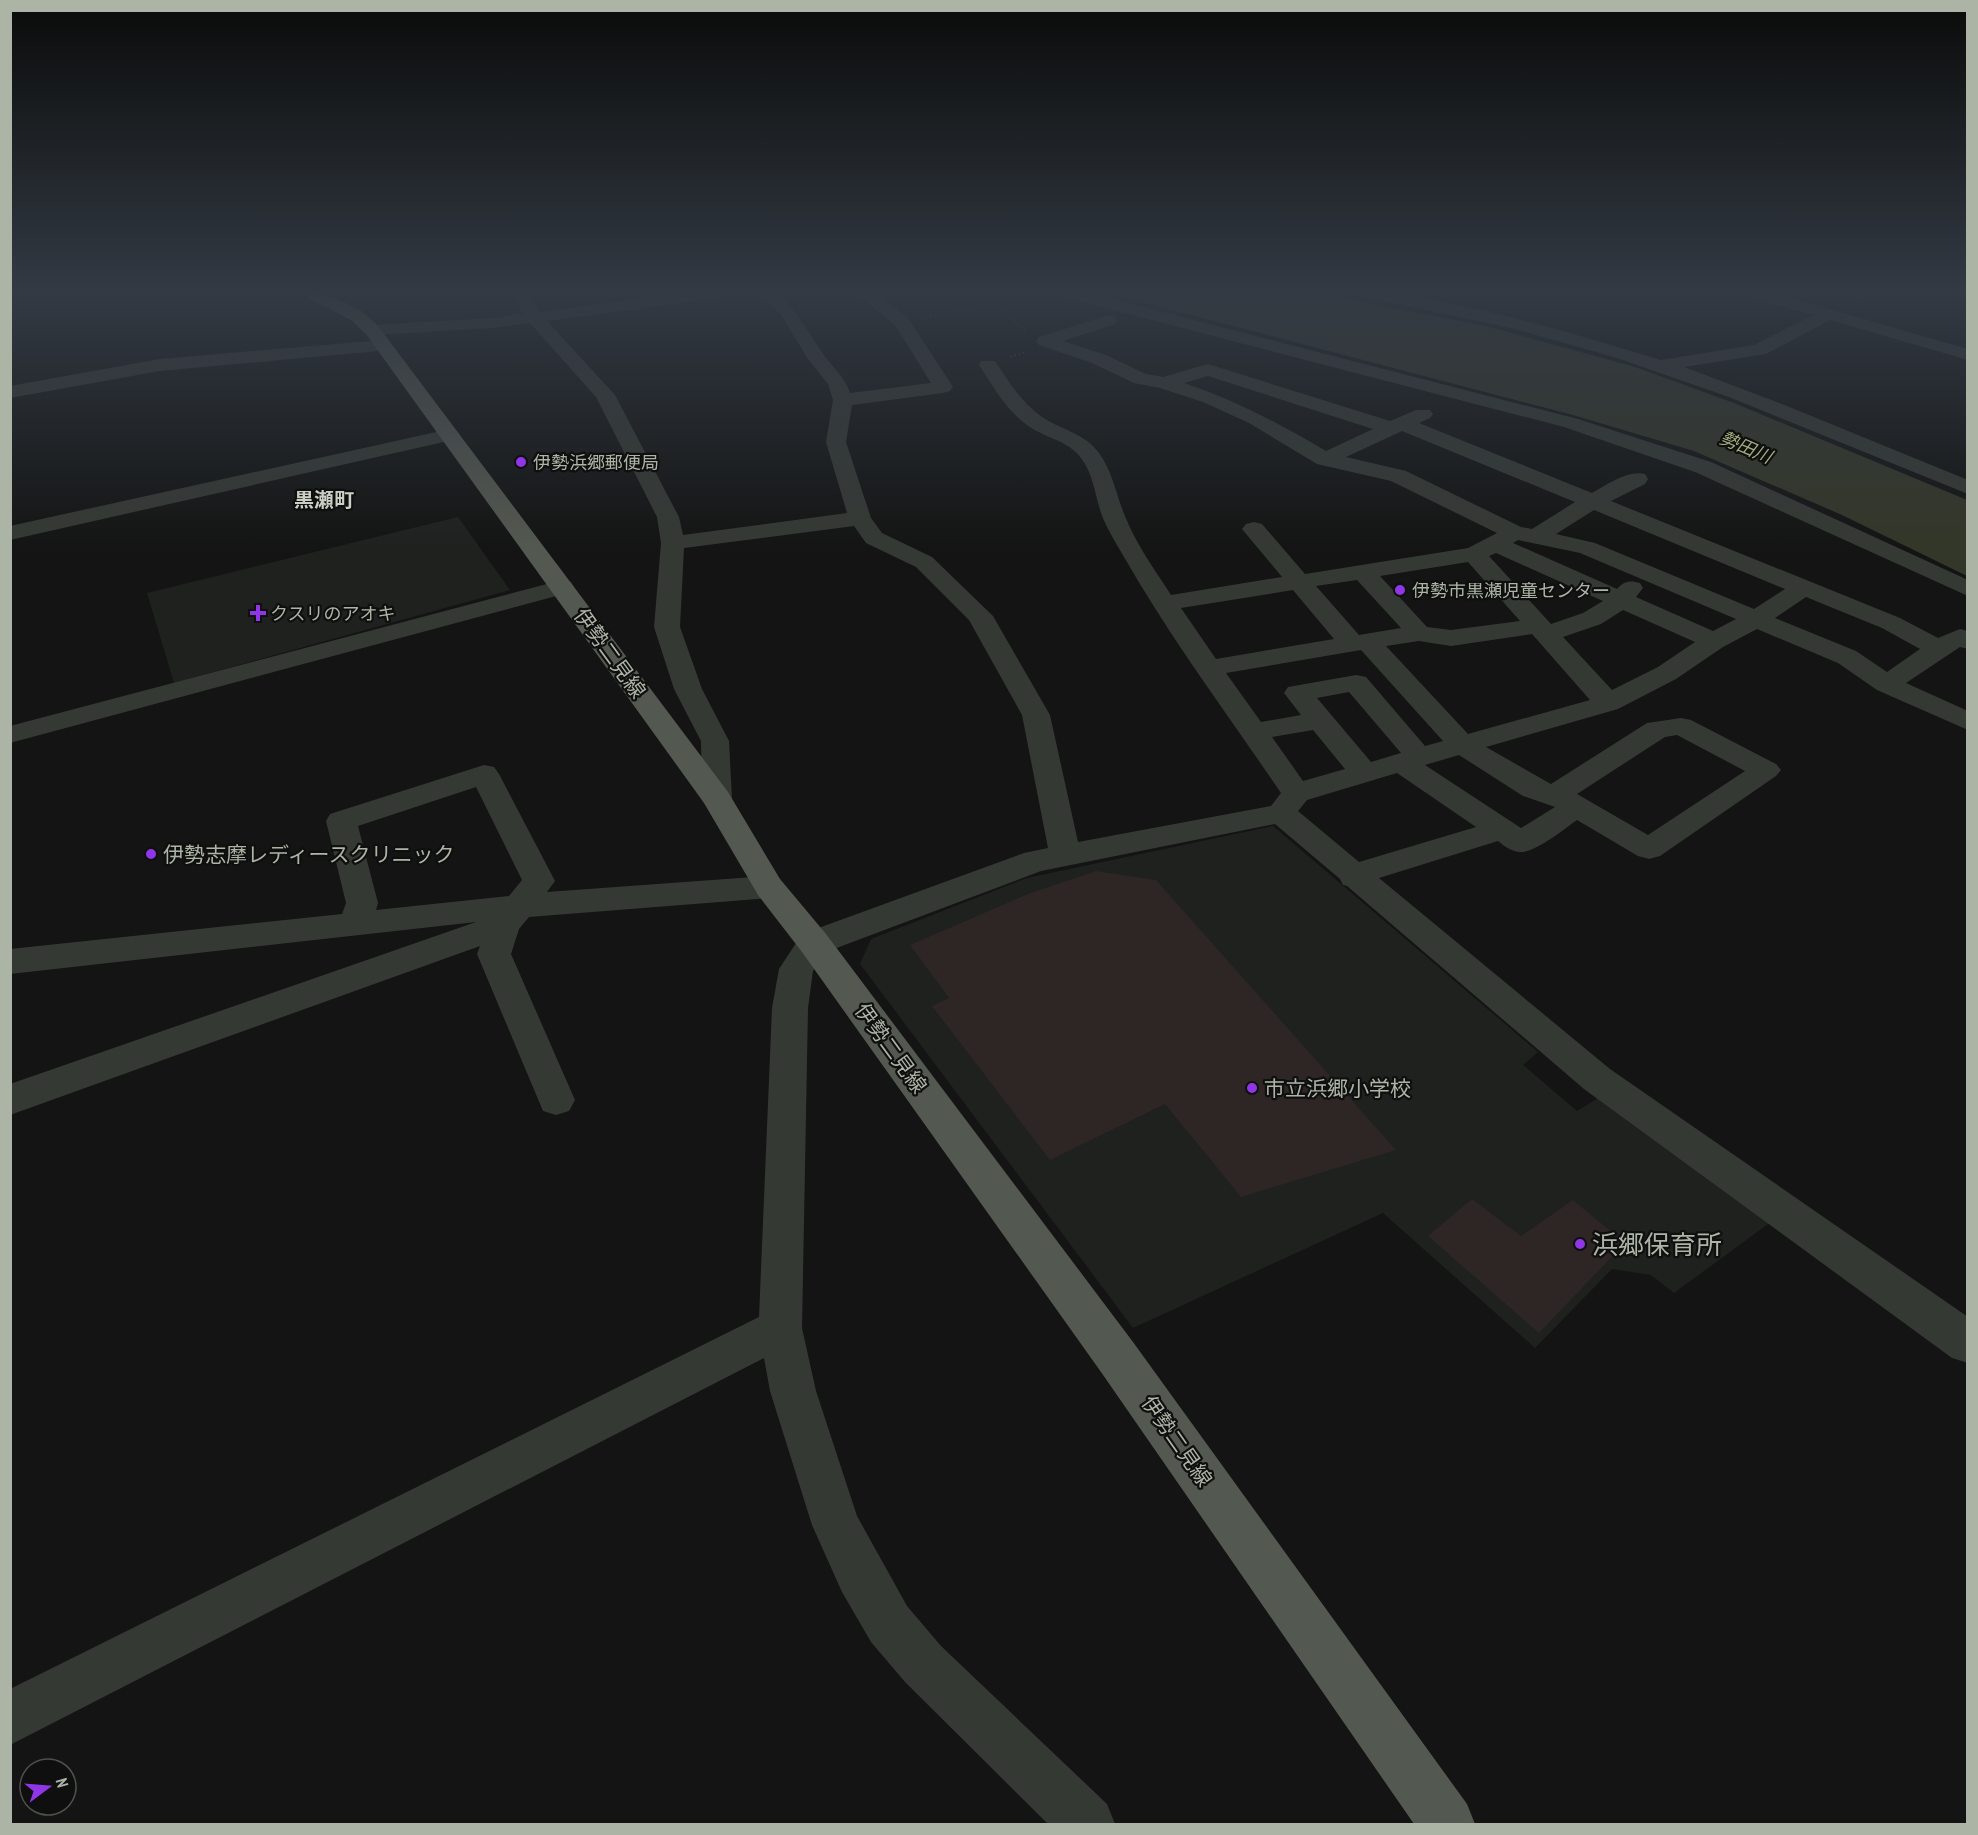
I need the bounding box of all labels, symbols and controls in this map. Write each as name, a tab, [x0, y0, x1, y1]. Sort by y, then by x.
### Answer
water label: 勢田川	[1717, 426, 1777, 469]
place label: 伊勢浜郷郵便局	[533, 451, 659, 474]
marker: 伊勢浜郷郵便局	[514, 455, 528, 469]
district label: 黒瀬町	[294, 487, 354, 513]
place label: 伊勢市黒瀬児童センター	[1412, 579, 1610, 602]
marker: 伊勢市黒瀬児童センター	[1393, 583, 1407, 597]
place label: クスリのアオキ	[270, 602, 395, 625]
street label: 伊勢二見線	[568, 603, 652, 703]
marker: クスリのアオキ	[251, 606, 265, 620]
place label: 伊勢志摩レディースクリニック	[163, 841, 454, 868]
marker: 伊勢志摩レディースクリニック	[144, 847, 158, 861]
street label: 伊勢二見線	[849, 998, 933, 1098]
place label: 市立浜郷小学校	[1264, 1075, 1411, 1102]
marker: 市立浜郷小学校	[1245, 1081, 1259, 1095]
place label: 浜郷保育所	[1592, 1228, 1722, 1261]
marker: 浜郷保育所	[1573, 1237, 1587, 1251]
street label: 伊勢二見線	[1136, 1390, 1218, 1492]
north arrow	[18, 1757, 78, 1817]
text: N	[52, 1776, 73, 1790]

